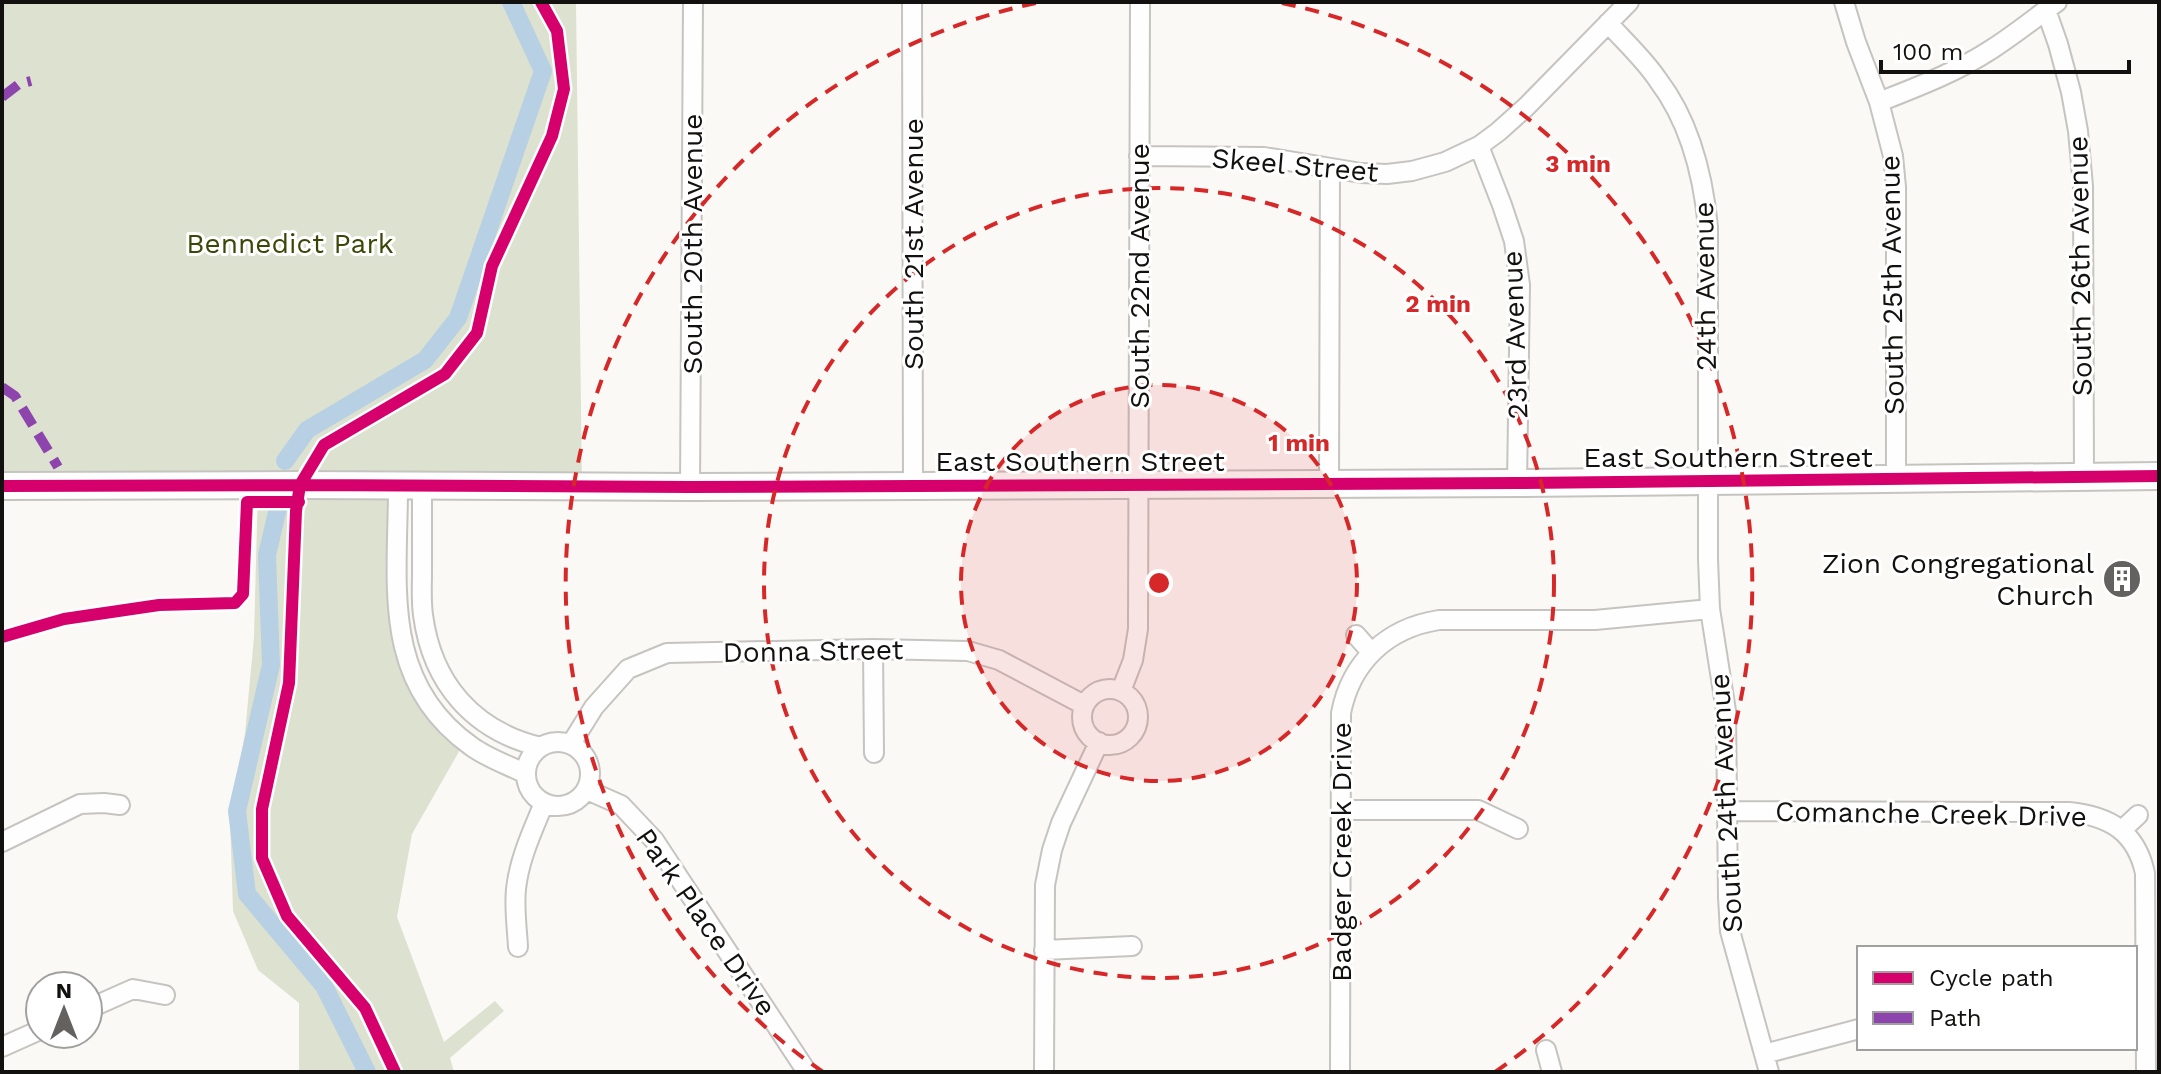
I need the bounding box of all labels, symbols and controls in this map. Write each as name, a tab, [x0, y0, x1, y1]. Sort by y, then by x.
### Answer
scale bar	[1881, 24, 2129, 74]
text: 100 m	[1893, 38, 1963, 66]
street label: South 20th Avenue	[676, 114, 709, 374]
street label: South 21st Avenue	[897, 118, 930, 370]
street label: South 26th Avenue	[2061, 135, 2099, 397]
street label: Skeel Street	[1210, 141, 1380, 189]
street label: South 22nd Avenue	[1123, 143, 1156, 409]
text: 3 min	[1545, 150, 1611, 178]
street label: South 25th Avenue	[1873, 155, 1911, 415]
street label: 24th Avenue	[1687, 201, 1723, 371]
park label: Bennedict Park	[186, 227, 394, 260]
street label: 23rd Avenue	[1496, 250, 1534, 420]
text: 2 min	[1405, 290, 1471, 318]
text: 1 min	[1268, 429, 1330, 457]
street label: East Southern Street	[1583, 441, 1873, 474]
street label: East Southern Street	[935, 445, 1225, 478]
place label: Zion Congregational Church	[1822, 547, 2094, 612]
building icon: Zion Congregational Church	[2101, 558, 2143, 600]
centre of rings	[1145, 569, 1173, 597]
street label: Donna Street	[722, 633, 904, 669]
street label: South 24th Avenue	[1703, 672, 1749, 934]
street label: Badger Creek Drive	[1325, 722, 1358, 982]
street label: Comanche Creek Drive	[1775, 795, 2087, 833]
street label: Park Place Drive	[629, 822, 783, 1022]
legend	[1857, 946, 2137, 1050]
text: Cycle path	[1929, 964, 2054, 992]
north arrow	[24, 970, 104, 1050]
text: N	[56, 978, 72, 1003]
text: Path	[1929, 1004, 1982, 1032]

